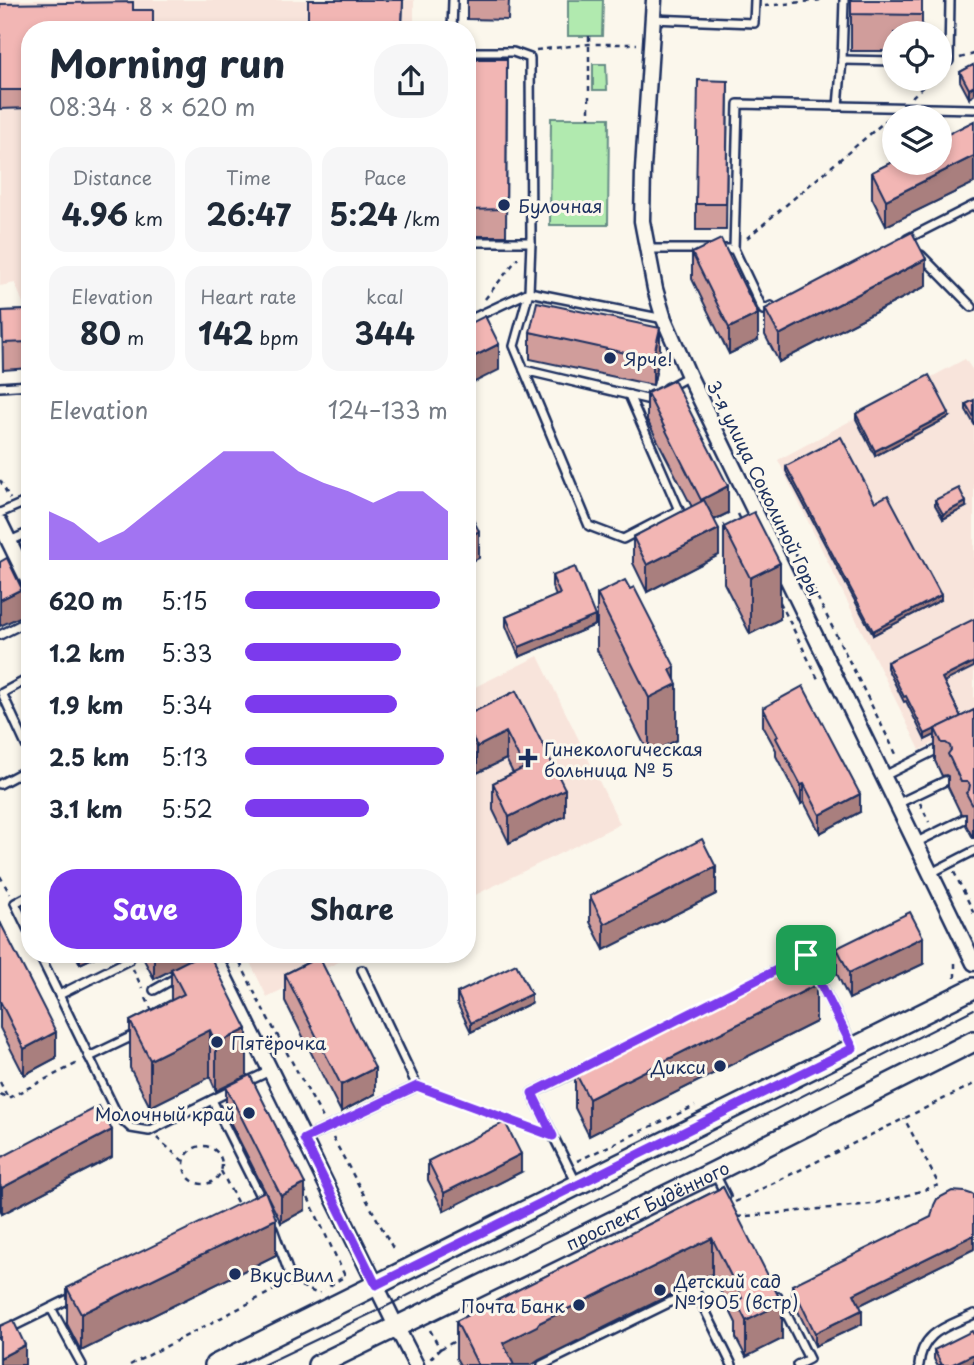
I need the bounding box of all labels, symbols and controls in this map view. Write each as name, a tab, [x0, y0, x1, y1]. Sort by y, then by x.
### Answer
map controls	[882, 21, 952, 175]
button: locate	[882, 21, 952, 91]
text: Morning run	[49, 34, 285, 91]
button: share	[374, 44, 448, 118]
text: 08:34 · 8 × 620 m	[49, 89, 255, 124]
button: layers	[882, 105, 952, 175]
text: Distance	[72, 163, 152, 191]
text: Time	[226, 163, 271, 191]
text: Pace	[363, 163, 406, 191]
text: 4.96	[61, 191, 128, 236]
text: 26:47	[206, 191, 291, 236]
text: 5:24	[329, 191, 398, 236]
place label: Булочная	[518, 192, 603, 219]
marker: Булочная	[496, 197, 512, 213]
text: km	[128, 204, 163, 232]
text: /km	[398, 204, 440, 232]
text: Elevation	[71, 282, 153, 310]
text: Heart rate	[201, 282, 296, 310]
text: kcal	[366, 282, 404, 310]
text: 80	[80, 310, 121, 355]
text: 142	[198, 310, 253, 355]
text: 344	[354, 310, 415, 355]
text: m	[121, 323, 144, 351]
text: bpm	[253, 323, 299, 351]
place label: Ярче!	[623, 345, 673, 372]
marker: Ярче!	[602, 350, 618, 366]
street label: 3-я улица Соколиной Горы	[701, 375, 829, 601]
text: Elevation	[49, 392, 148, 427]
text: 124–133 m	[328, 392, 448, 427]
text: 620 m	[49, 583, 123, 618]
text: 5:15	[161, 583, 207, 618]
text: 1.2 km	[49, 635, 125, 670]
text: 5:33	[161, 635, 213, 670]
text: 1.9 km	[49, 687, 123, 722]
text: 5:34	[161, 687, 213, 722]
place label: Гинекологическая больница № 5	[544, 735, 703, 783]
text: 2.5 km	[49, 739, 129, 774]
text: 5:13	[161, 739, 208, 774]
marker: Гинекологическая больница № 5	[518, 748, 538, 768]
text: 3.1 km	[49, 791, 123, 826]
text: 5:52	[161, 791, 213, 826]
button: Save	[49, 869, 242, 949]
button: Share	[256, 869, 448, 949]
pin	[776, 925, 836, 985]
icon: arrive	[787, 936, 825, 974]
place label: Пятёрочка	[231, 1029, 327, 1056]
marker: Пятёрочка	[209, 1034, 225, 1050]
place label: Дикси	[650, 1053, 706, 1080]
marker: Дикси	[712, 1058, 728, 1074]
place label: Молочный край	[95, 1100, 235, 1127]
marker: Молочный край	[241, 1105, 257, 1121]
street label: проспект Будённого	[560, 1153, 734, 1256]
place label: ВкусВилл	[249, 1261, 334, 1288]
marker: ВкусВилл	[227, 1266, 243, 1282]
place label: Детский сад №1905 (встр)	[673, 1267, 798, 1315]
marker: Детский сад №1905 (встр)	[652, 1282, 668, 1298]
place label: Почта Банк	[461, 1292, 565, 1319]
marker: Почта Банк	[571, 1297, 587, 1313]

